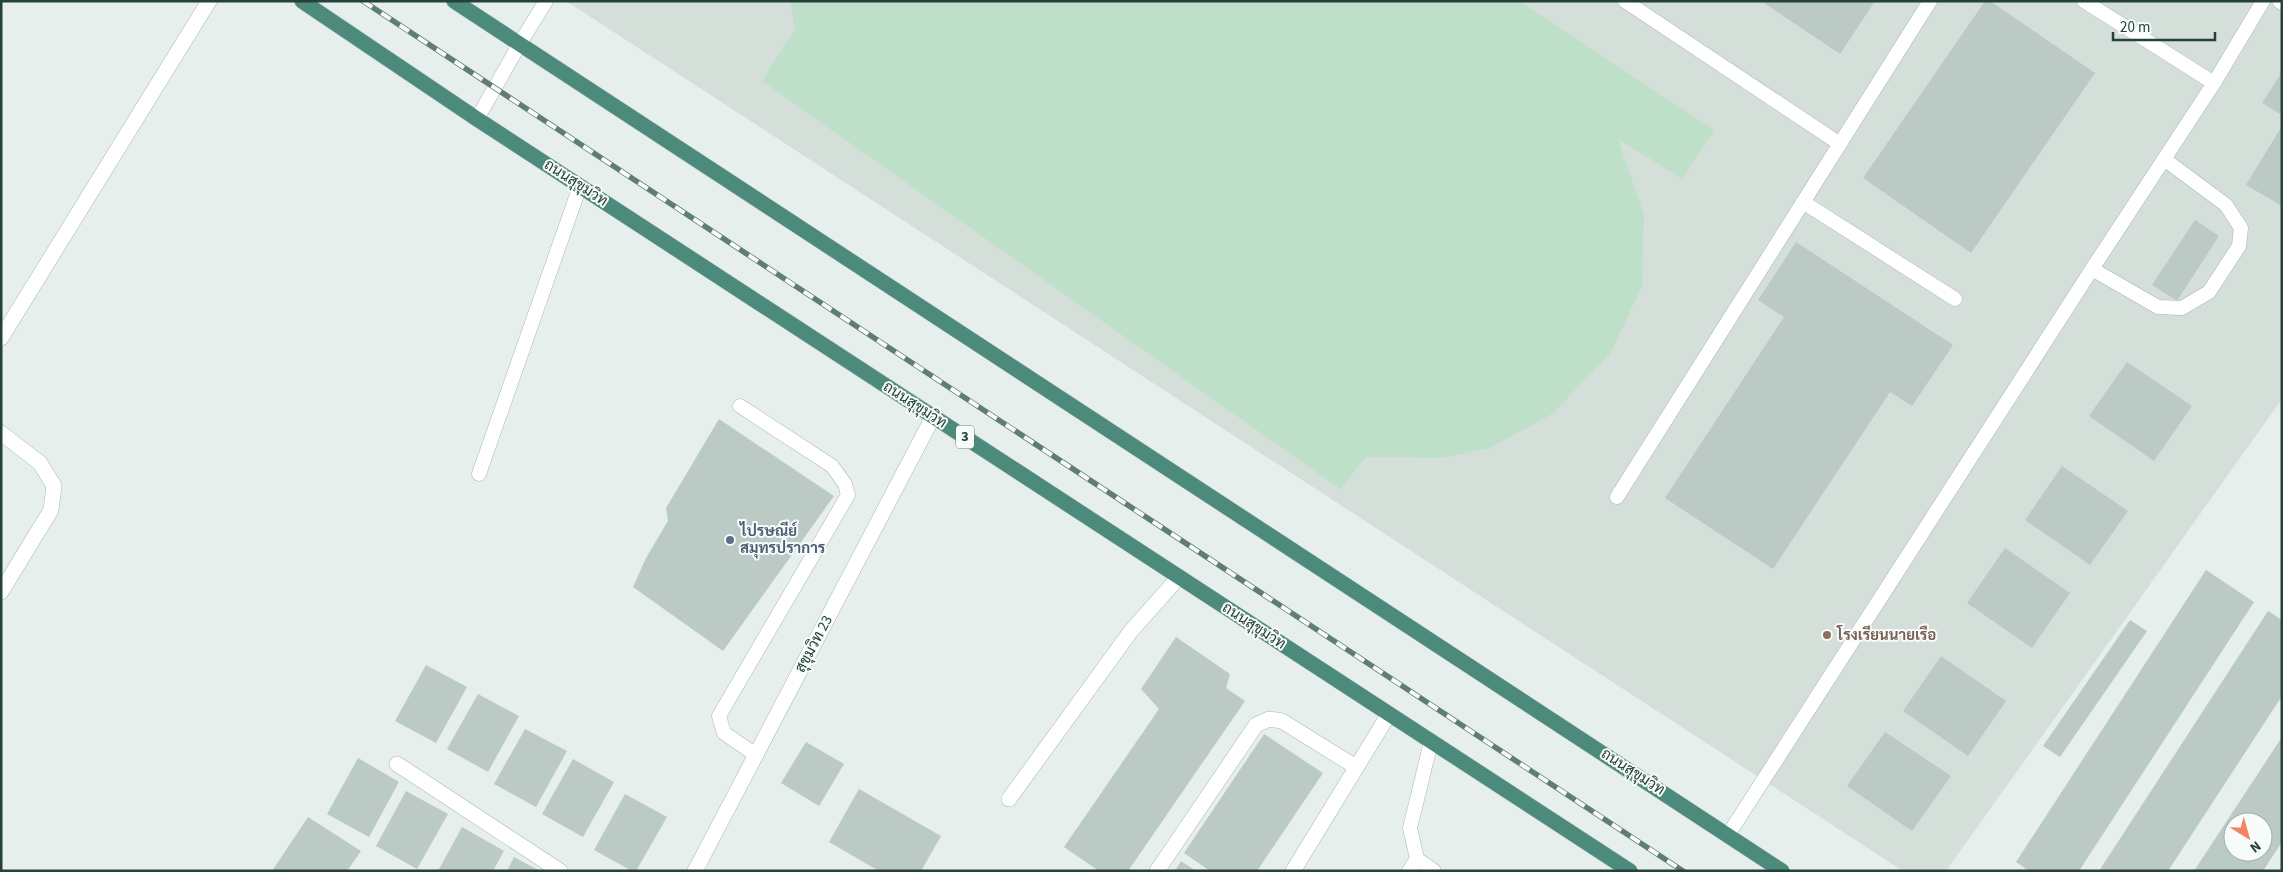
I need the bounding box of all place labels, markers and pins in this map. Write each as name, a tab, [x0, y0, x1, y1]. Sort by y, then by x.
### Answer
place label: ไปรษณีย์ สมุทรปราการ	[739, 521, 826, 559]
marker: ไปรษณีย์ สมุทรปราการ	[724, 534, 736, 546]
place label: โรงเรียนนายเรือ	[1836, 624, 1936, 646]
marker: โรงเรียนนายเรือ	[1821, 629, 1833, 641]

